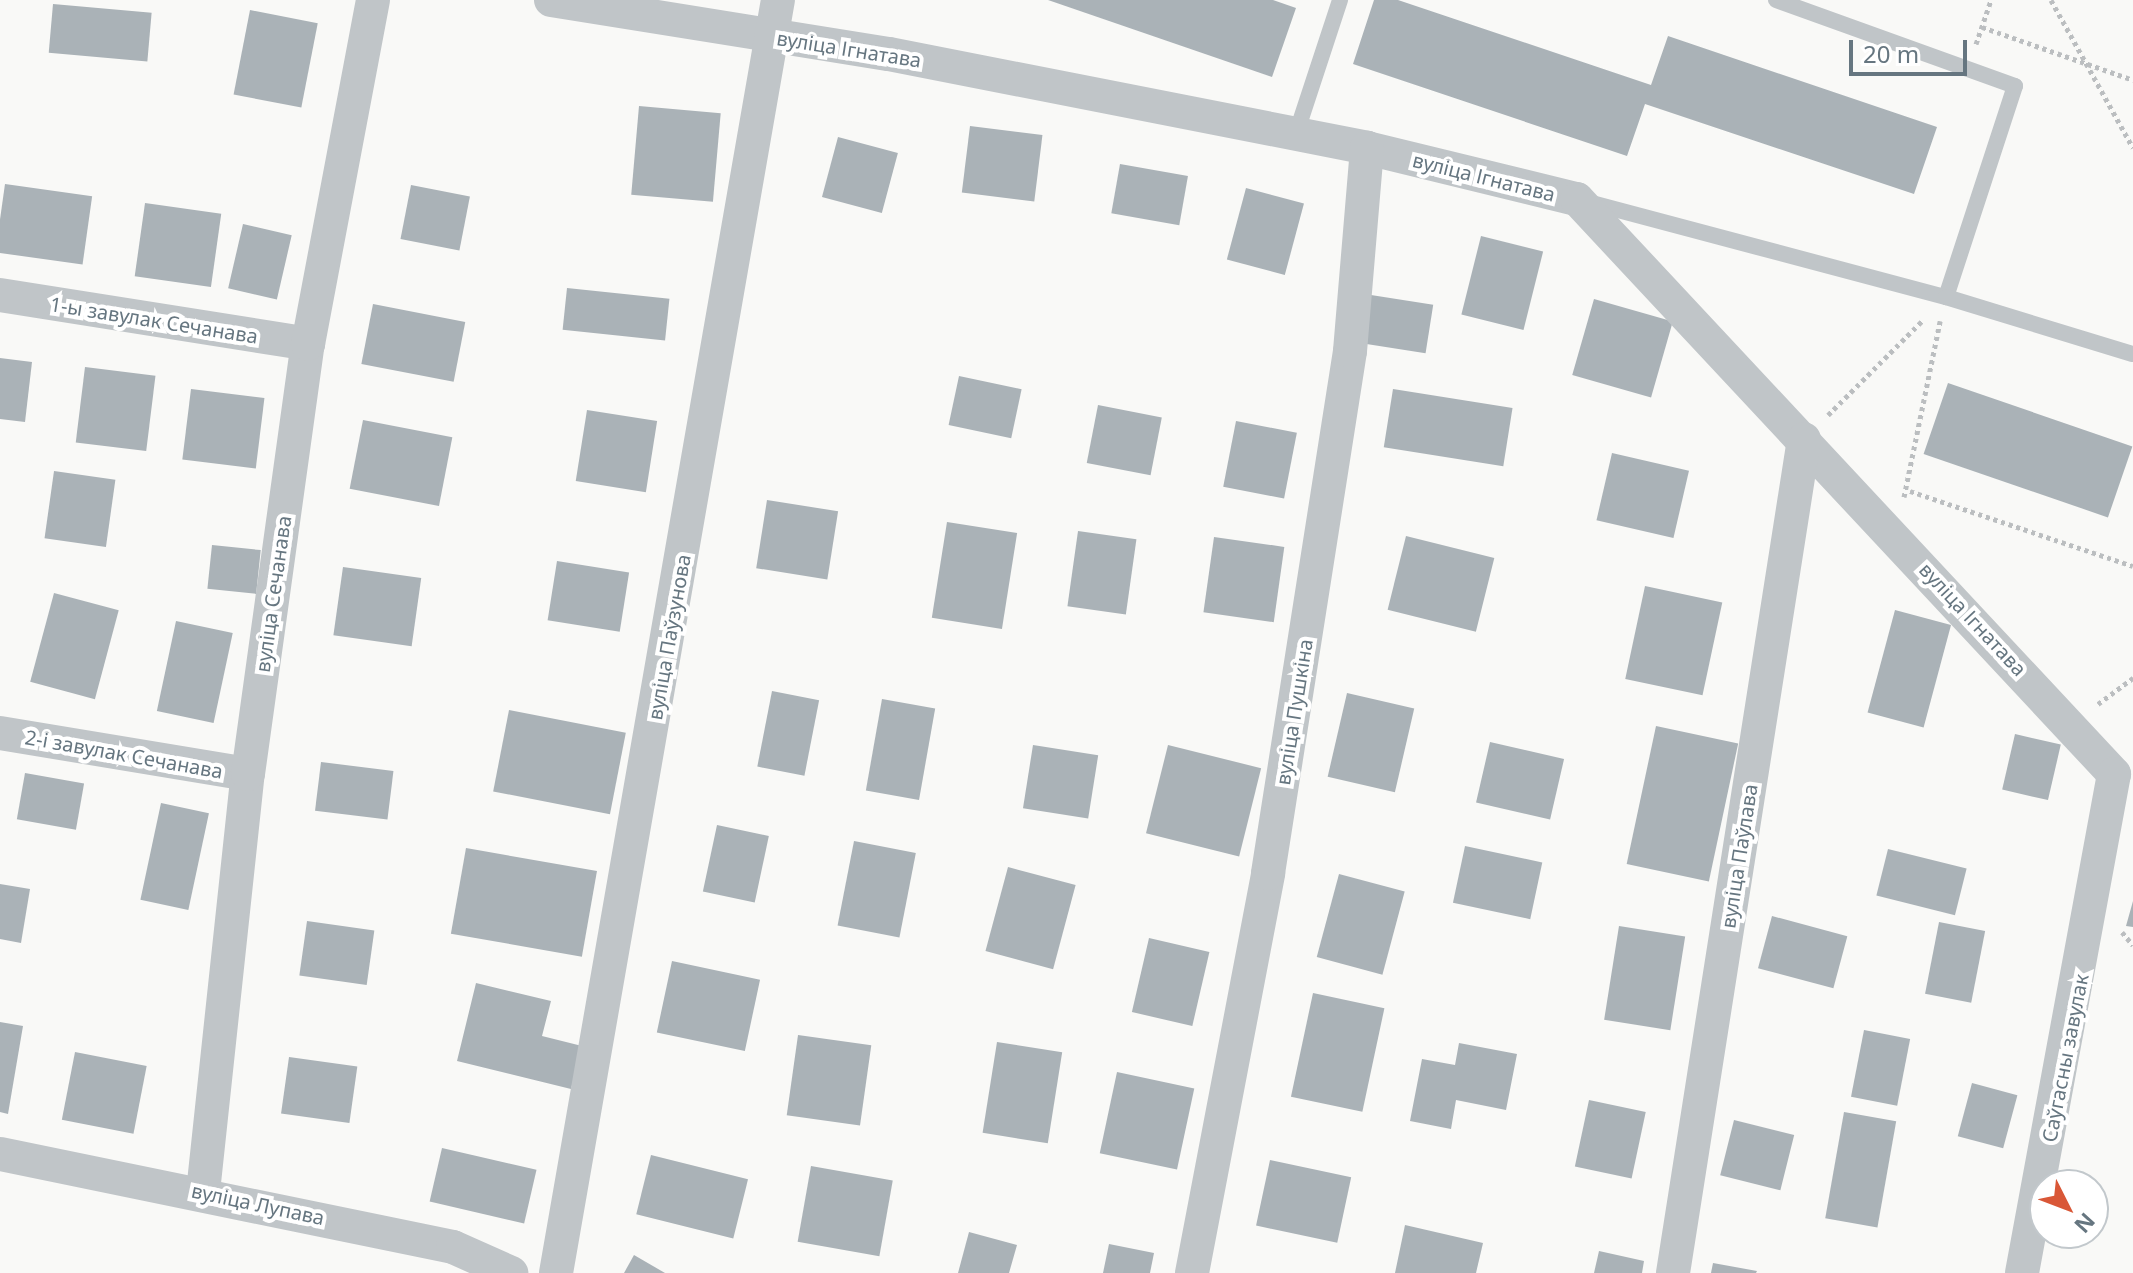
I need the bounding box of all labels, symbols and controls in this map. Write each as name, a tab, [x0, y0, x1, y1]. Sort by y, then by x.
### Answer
scale bar	[1853, 24, 1971, 74]
street label: вуліца Ігнатава	[775, 26, 923, 72]
text: 20 m	[1863, 37, 1919, 70]
street label: вуліца Ігнатава	[1410, 148, 1558, 206]
street label: 1-ы завулак Сечанава	[48, 292, 260, 348]
street label: вуліца Сечанава	[250, 514, 296, 674]
street label: вуліца Паўзунова	[643, 552, 695, 722]
street label: вуліца Ігнатава	[1914, 557, 2032, 681]
street label: вуліца Пушкіна	[1271, 637, 1317, 787]
street label: 2-і завулак Сечанава	[23, 725, 225, 783]
street label: вуліца Паўлава	[1716, 782, 1762, 930]
street label: Саўгасны завулак	[2037, 972, 2093, 1144]
north arrow	[2029, 1169, 2109, 1249]
street label: вуліца Лупава	[189, 1178, 327, 1230]
text: N	[2068, 1207, 2102, 1240]

